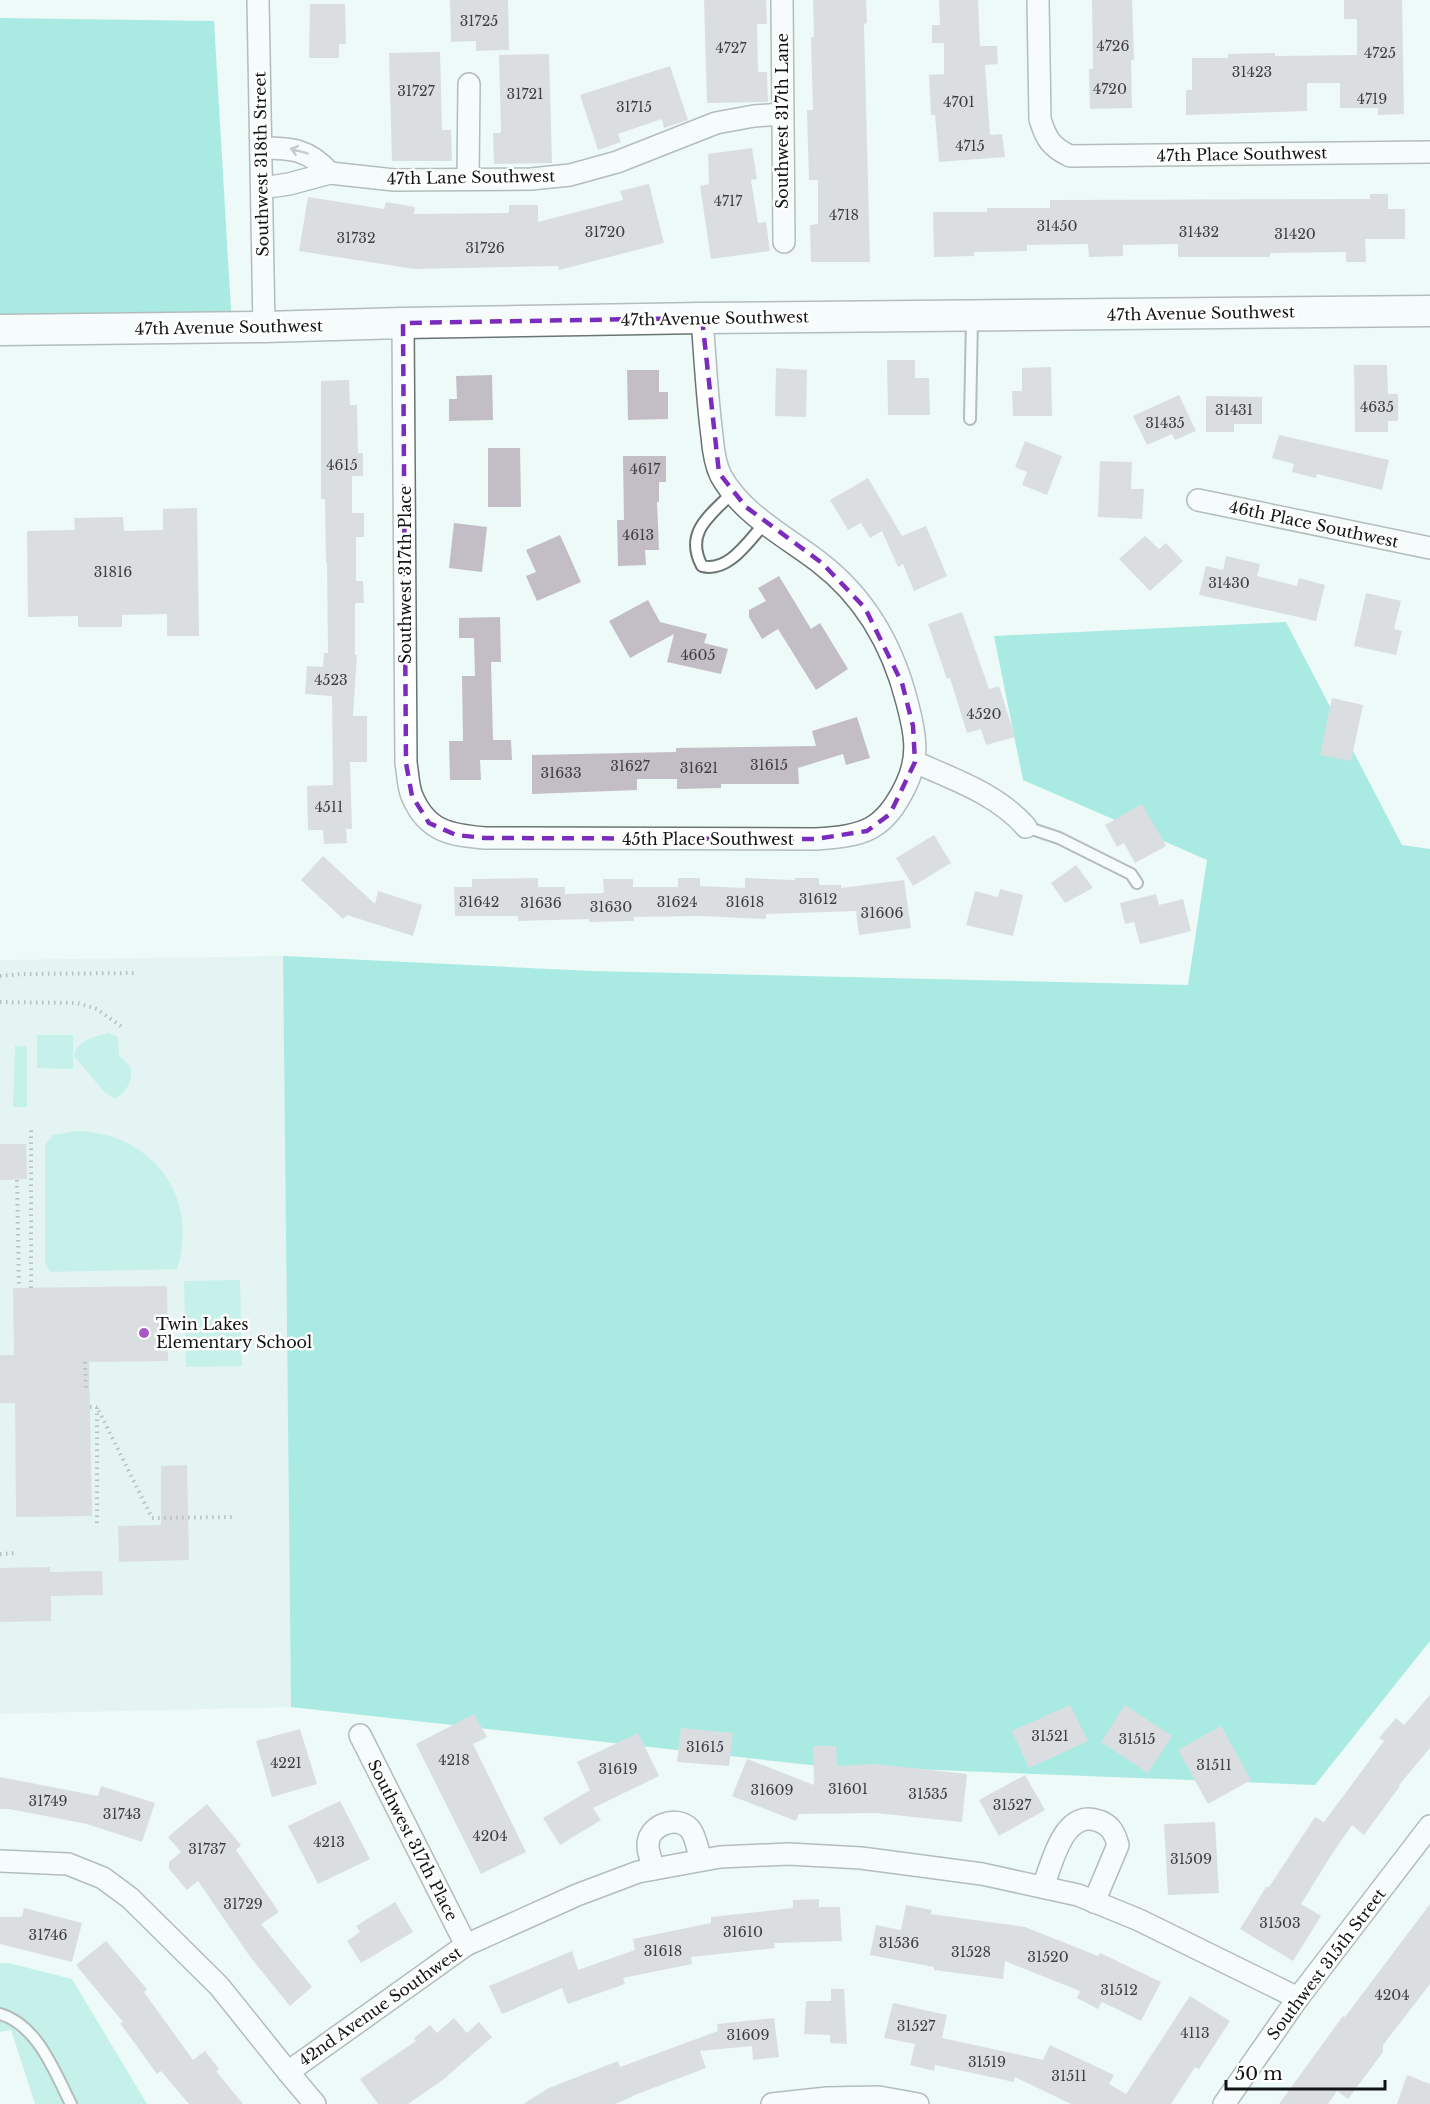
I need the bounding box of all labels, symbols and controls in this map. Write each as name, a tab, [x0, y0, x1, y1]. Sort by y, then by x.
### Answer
house number: 31725	[460, 12, 498, 30]
street label: Southwest 317th Lane	[772, 33, 792, 209]
house number: 4726	[1097, 37, 1129, 55]
house number: 4727	[716, 39, 747, 57]
house number: 4725	[1364, 44, 1396, 62]
house number: 31423	[1232, 63, 1272, 81]
street label: Southwest 318th Street	[249, 71, 273, 257]
house number: 4720	[1093, 80, 1127, 98]
house number: 31727	[397, 82, 436, 100]
house number: 31721	[507, 85, 543, 103]
house number: 4719	[1357, 90, 1387, 108]
house number: 4701	[943, 93, 975, 111]
house number: 31715	[616, 98, 652, 116]
house number: 4715	[955, 137, 985, 155]
street label: 47th Place Southwest	[1157, 143, 1327, 165]
one-way arrow	[290, 145, 309, 157]
street label: 47th Lane Southwest	[387, 166, 555, 188]
house number: 4717	[714, 192, 743, 210]
house number: 4718	[829, 206, 859, 224]
house number: 31450	[1036, 217, 1078, 235]
house number: 31720	[585, 223, 625, 241]
house number: 31432	[1179, 223, 1219, 241]
house number: 31420	[1274, 225, 1316, 243]
house number: 31732	[336, 229, 376, 247]
house number: 31726	[465, 239, 505, 257]
street label: 47th Avenue Southwest	[1107, 301, 1295, 325]
street label: 47th Avenue Southwest	[621, 306, 809, 330]
street label: 47th Avenue Southwest	[135, 315, 323, 339]
house number: 4635	[1360, 398, 1394, 416]
house number: 31431	[1215, 401, 1253, 419]
house number: 31435	[1145, 414, 1185, 432]
house number: 4615	[326, 456, 358, 474]
house number: 4617	[630, 460, 661, 478]
street label: Southwest 317th Place	[395, 486, 415, 664]
street label: 46th Place Southwest	[1227, 496, 1401, 552]
house number: 4613	[622, 526, 654, 544]
house number: 31816	[94, 563, 132, 581]
house number: 31430	[1208, 574, 1250, 592]
house number: 4605	[680, 646, 716, 664]
house number: 4523	[314, 671, 348, 689]
house number: 4520	[967, 705, 1001, 723]
house number: 31615	[750, 756, 788, 774]
house number: 31627	[610, 757, 651, 775]
house number: 31621	[680, 759, 718, 777]
house number: 31633	[540, 764, 582, 782]
house number: 4511	[315, 798, 343, 816]
street label: 45th Place Southwest	[622, 829, 794, 849]
house number: 31612	[799, 890, 837, 908]
house number: 31642	[459, 893, 499, 911]
house number: 31624	[657, 893, 697, 911]
house number: 31618	[726, 893, 764, 911]
house number: 31636	[520, 894, 562, 912]
house number: 31630	[590, 898, 632, 916]
house number: 31606	[861, 904, 903, 922]
place label: Twin Lakes Elementary School	[156, 1314, 312, 1352]
marker: Twin Lakes Elementary School	[137, 1326, 151, 1340]
house number: 31521	[1031, 1727, 1069, 1745]
house number: 31515	[1118, 1730, 1156, 1748]
house number: 31615	[686, 1738, 724, 1756]
house number: 4218	[438, 1751, 470, 1769]
house number: 4221	[270, 1754, 302, 1772]
street label: Southwest 317th Place	[364, 1756, 462, 1924]
house number: 31511	[1196, 1756, 1232, 1774]
house number: 31619	[598, 1760, 638, 1778]
house number: 31601	[828, 1780, 868, 1798]
house number: 31609	[751, 1781, 793, 1799]
house number: 31535	[908, 1785, 948, 1803]
house number: 31749	[29, 1792, 67, 1810]
house number: 31527	[993, 1796, 1032, 1814]
house number: 31743	[103, 1805, 141, 1823]
house number: 4204	[473, 1827, 508, 1845]
house number: 4213	[313, 1833, 345, 1851]
house number: 31737	[188, 1840, 227, 1858]
house number: 31509	[1170, 1850, 1212, 1868]
street label: Southwest 315th Street	[1262, 1884, 1390, 2044]
house number: 31729	[223, 1895, 263, 1913]
house number: 31503	[1259, 1914, 1301, 1932]
house number: 31610	[723, 1923, 763, 1941]
house number: 31746	[29, 1926, 67, 1944]
house number: 31536	[879, 1934, 919, 1952]
street label: 42nd Avenue Southwest	[295, 1942, 465, 2070]
house number: 31618	[644, 1942, 682, 1960]
house number: 31528	[951, 1943, 991, 1961]
house number: 31520	[1027, 1948, 1069, 1966]
house number: 31512	[1100, 1981, 1138, 1999]
house number: 4204	[1375, 1986, 1410, 2004]
house number: 31527	[897, 2017, 936, 2035]
house number: 4113	[1180, 2024, 1210, 2042]
house number: 31609	[727, 2026, 769, 2044]
house number: 31519	[968, 2053, 1006, 2071]
scale bar	[1226, 2053, 1385, 2091]
text: 50 m	[1235, 2063, 1283, 2085]
house number: 31511	[1051, 2067, 1087, 2085]

